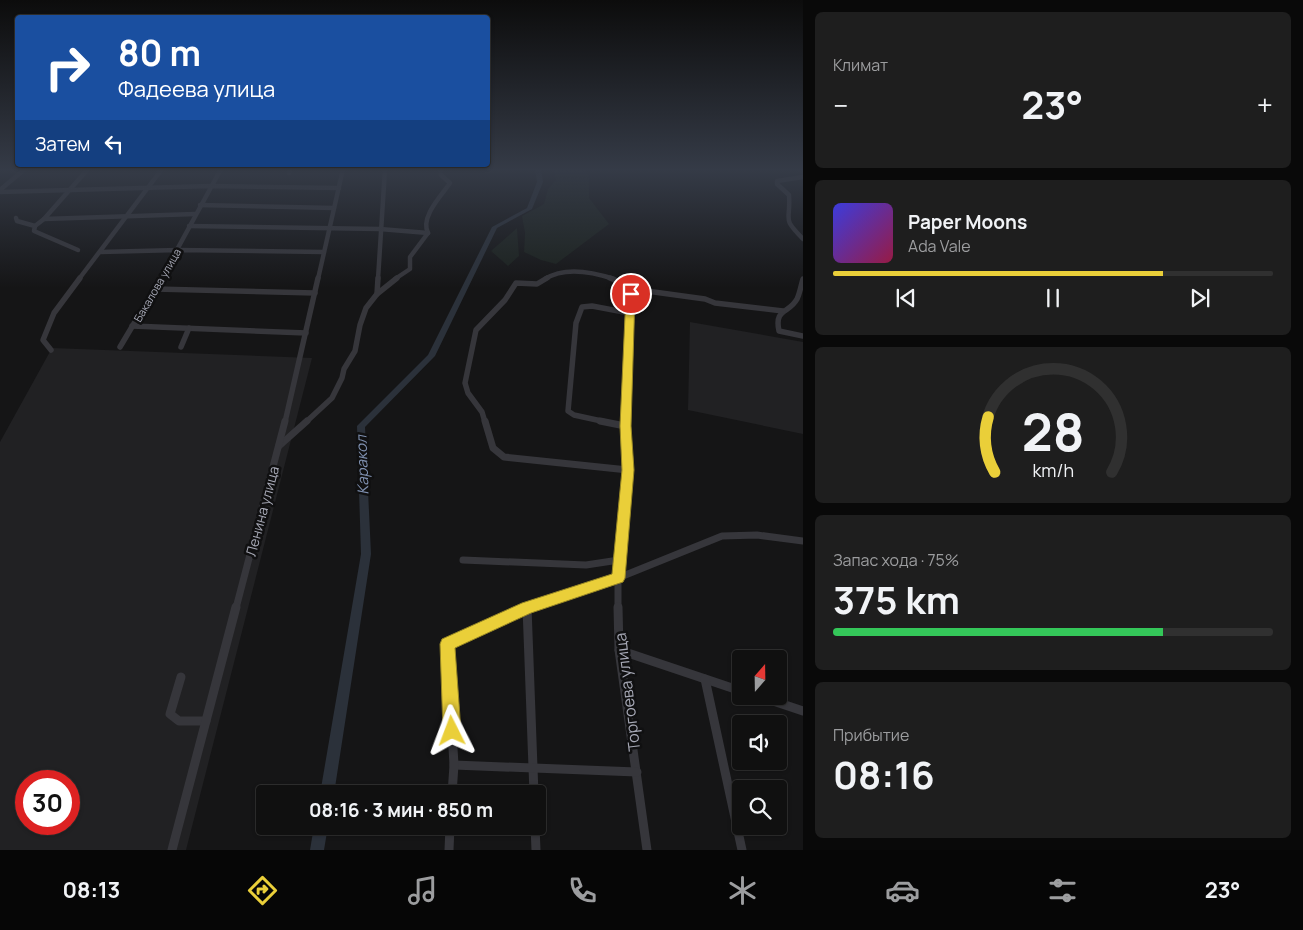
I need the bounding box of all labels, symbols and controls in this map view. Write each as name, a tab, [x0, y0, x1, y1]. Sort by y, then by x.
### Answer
text: 80 m	[118, 29, 201, 77]
icon: right	[35, 35, 100, 100]
text: Климат	[833, 54, 888, 76]
text: Фадеева улица	[118, 74, 275, 104]
text: 23°	[1022, 78, 1083, 130]
text: −	[833, 86, 848, 124]
text: +	[1257, 86, 1273, 124]
icon: left	[100, 130, 128, 158]
text: Затем	[35, 131, 90, 157]
text: Paper Moons	[908, 209, 1027, 235]
text: Ada Vale	[908, 235, 971, 257]
street label: Бакалова улица	[130, 246, 184, 324]
pin	[610, 273, 652, 315]
icon: arrive	[617, 280, 645, 308]
icon: previous	[892, 284, 920, 312]
icon: pause	[1039, 284, 1067, 312]
icon: next	[1186, 284, 1214, 312]
text: 28	[1022, 396, 1084, 467]
water label: Каракол	[350, 434, 374, 495]
text: km/h	[1032, 458, 1074, 482]
street label: Ленина улица	[241, 464, 283, 558]
text: Запас хода · 75%	[833, 549, 959, 571]
text: 375 km	[833, 573, 960, 625]
street label: Торгоева улица	[609, 632, 645, 752]
north arrow	[732, 650, 788, 705]
map controls	[732, 650, 787, 835]
position arrow	[425, 704, 477, 756]
button: sound	[732, 715, 787, 770]
text: Прибытие	[833, 724, 909, 746]
text: 08:16	[833, 748, 935, 800]
speed limit sign: 30	[15, 770, 80, 835]
button: search	[732, 780, 787, 835]
text: 08:16 · 3 мин · 850 m	[309, 797, 493, 823]
icon: directions	[245, 873, 280, 908]
icon: music	[405, 873, 440, 908]
icon: phone	[565, 873, 600, 908]
icon: climate	[725, 873, 760, 908]
icon: car	[885, 873, 920, 908]
icon: filters	[1045, 873, 1080, 908]
text: 08:13	[62, 875, 120, 905]
text: 23°	[1205, 875, 1241, 905]

